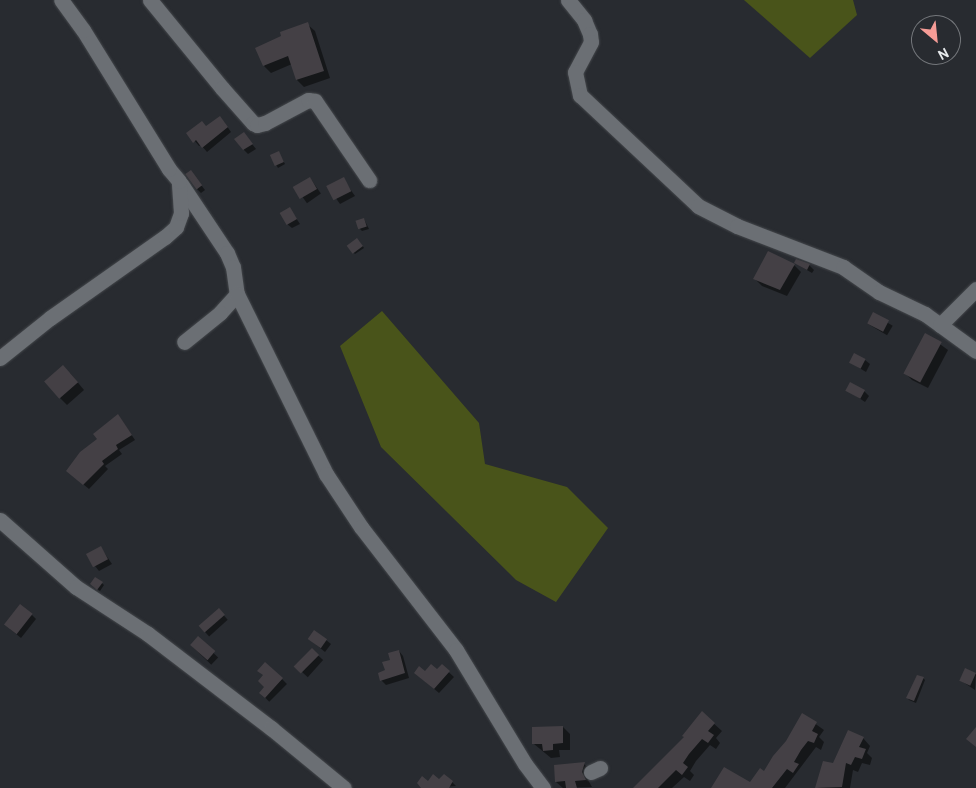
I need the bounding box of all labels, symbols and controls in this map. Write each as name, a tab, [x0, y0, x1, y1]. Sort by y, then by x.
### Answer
north arrow	[911, 15, 961, 65]
text: N	[934, 43, 951, 63]

